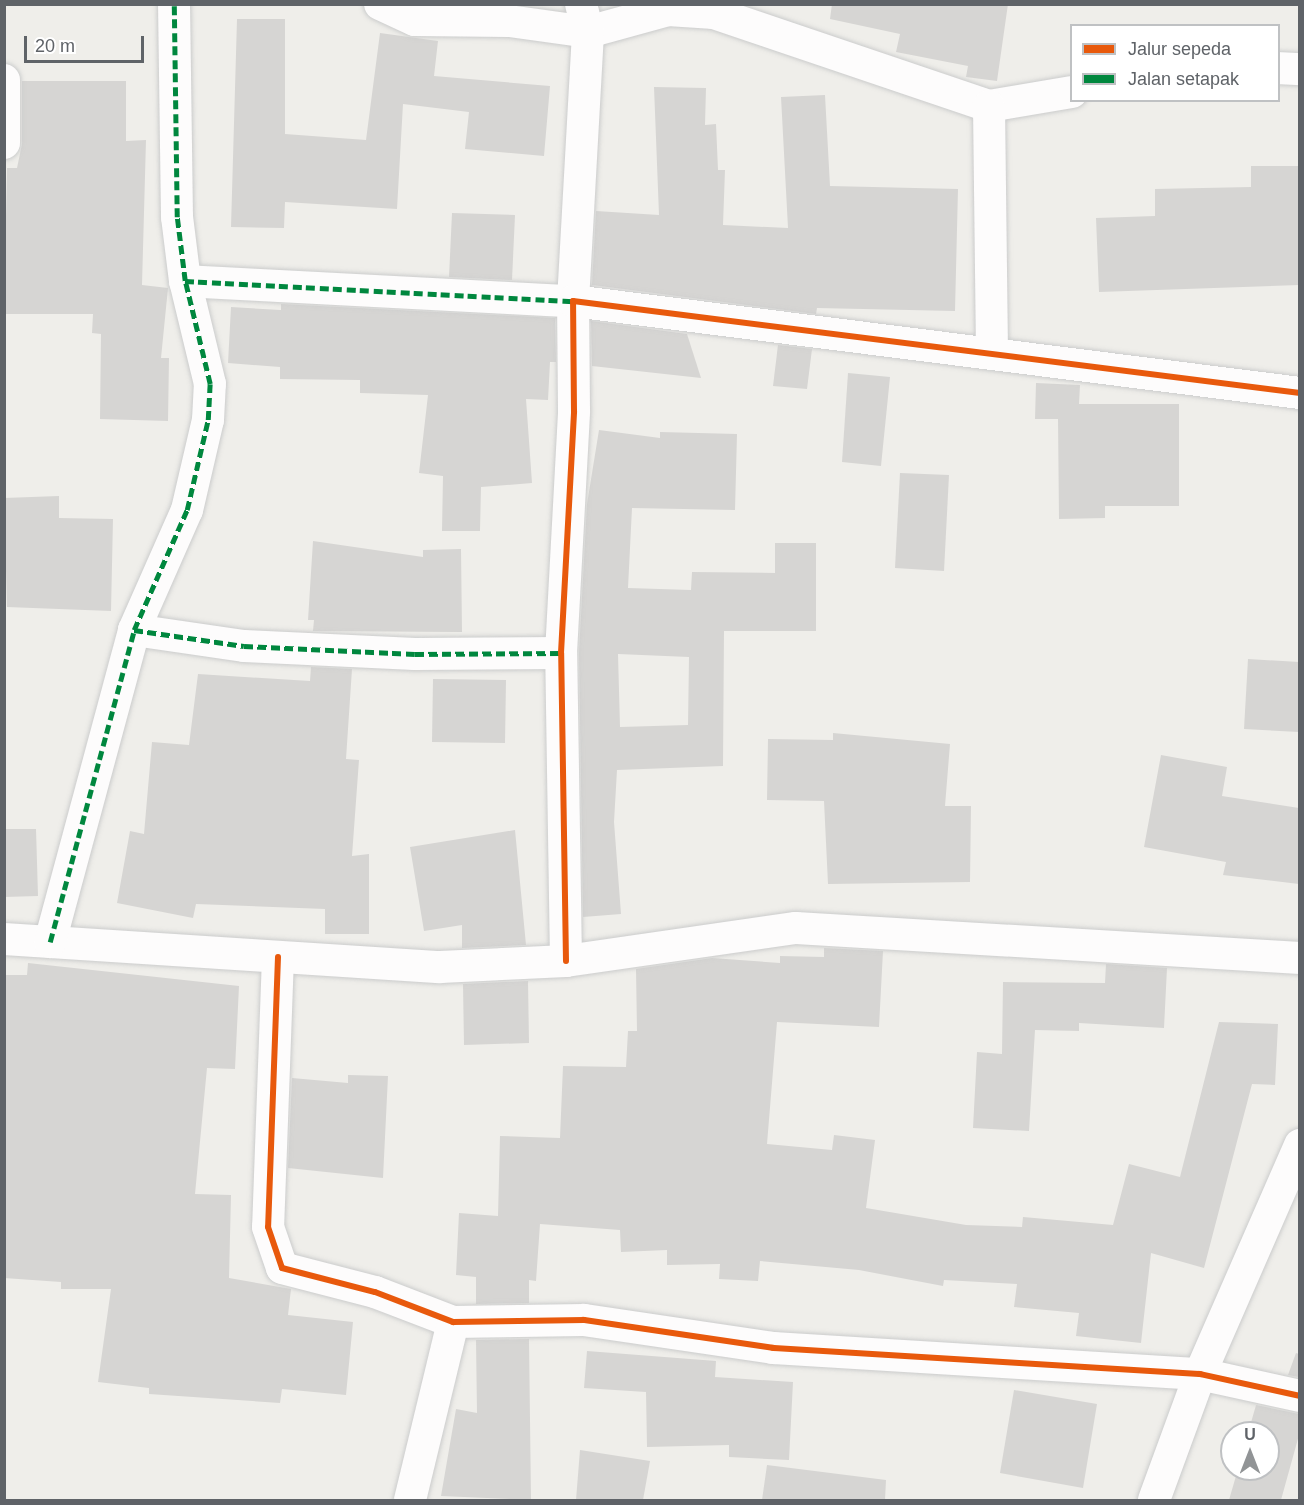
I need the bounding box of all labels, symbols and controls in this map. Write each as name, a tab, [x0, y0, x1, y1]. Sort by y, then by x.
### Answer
scale bar	[27, 24, 147, 62]
legend	[1070, 24, 1280, 102]
text: 20 m	[35, 36, 75, 56]
text: Jalur sepeda	[1128, 39, 1231, 59]
text: Jalan setapak	[1128, 69, 1239, 89]
north arrow	[1220, 1421, 1280, 1481]
text: U	[1244, 1426, 1256, 1443]

